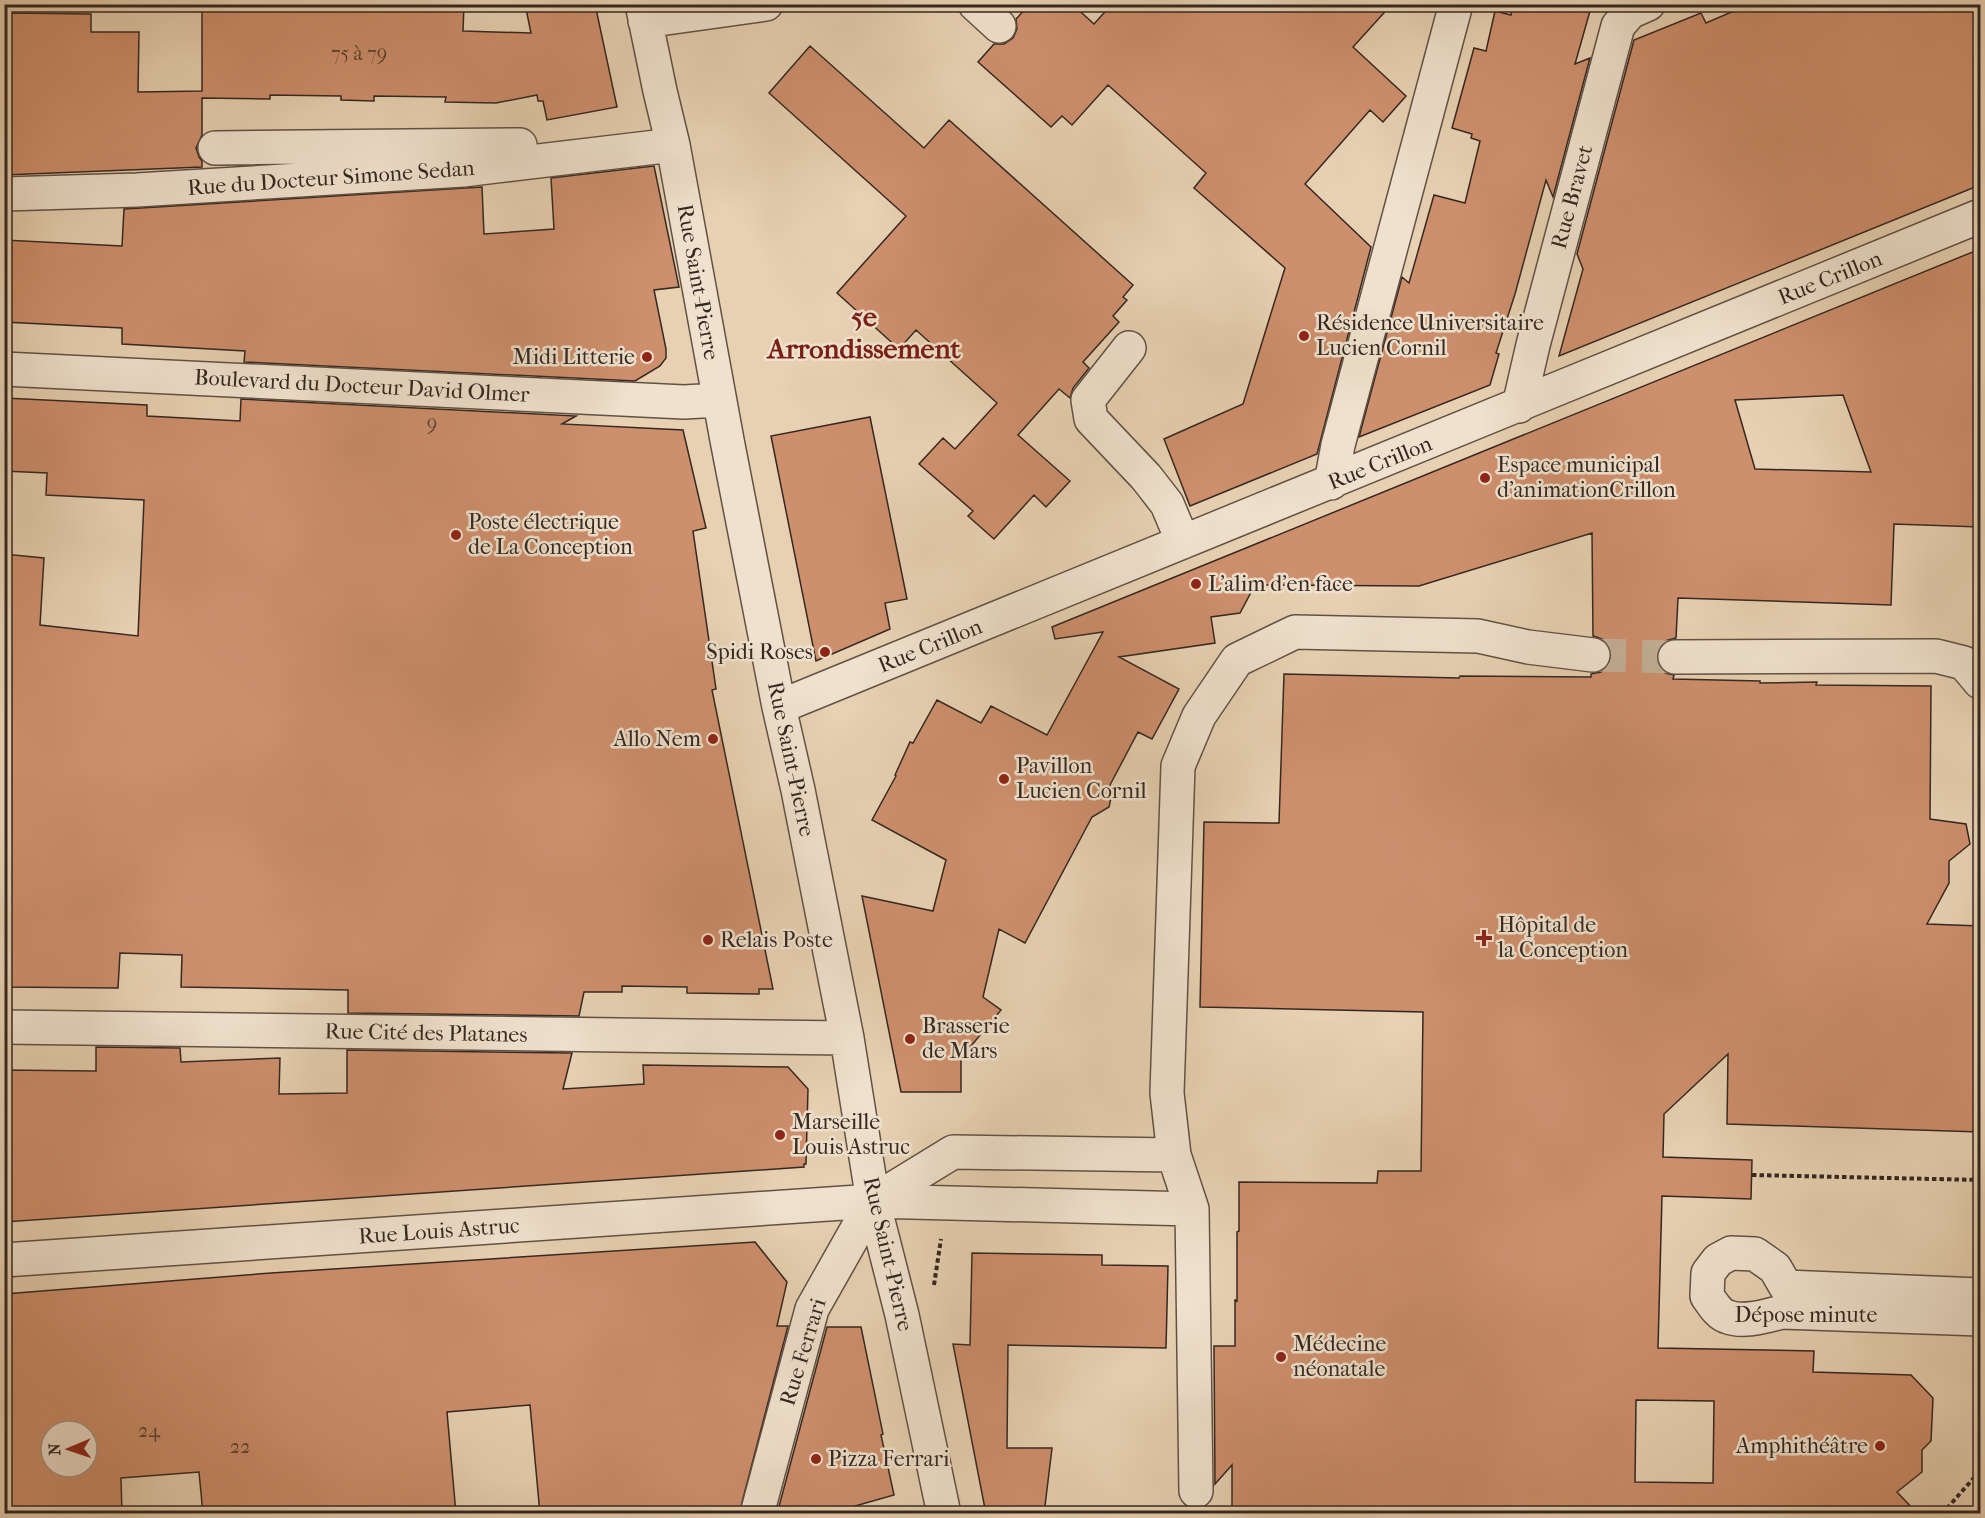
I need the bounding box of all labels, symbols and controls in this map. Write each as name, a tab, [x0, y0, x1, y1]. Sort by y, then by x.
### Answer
house number: 75 à 79	[331, 42, 387, 65]
street label: Rue Bravet	[1546, 142, 1598, 252]
street label: Rue du Docteur Simone Sedan	[186, 155, 476, 201]
street label: Rue Saint-Pierre	[672, 202, 725, 362]
street label: Rue Crillon	[1774, 245, 1886, 311]
district label: 5e Arrondissement	[765, 300, 962, 365]
place label: Résidence Universitaire Lucien Cornil	[1316, 310, 1544, 361]
marker: Résidence Universitaire Lucien Cornil	[1297, 329, 1311, 343]
place label: Midi Litterie	[513, 344, 635, 370]
marker: Midi Litterie	[640, 350, 654, 364]
street label: Boulevard du Docteur David Olmer	[194, 364, 531, 408]
house number: 9	[427, 412, 437, 435]
street label: Rue Crillon	[1324, 430, 1436, 496]
place label: Espace municipal d'animationCrillon	[1497, 452, 1676, 503]
marker: Espace municipal d'animationCrillon	[1478, 471, 1492, 485]
place label: Poste électrique de La Conception	[468, 509, 633, 560]
marker: Poste électrique de La Conception	[449, 528, 463, 542]
place label: L'alim d'en face	[1208, 571, 1353, 597]
marker: L'alim d'en face	[1189, 577, 1203, 591]
street label: Rue Crillon	[874, 613, 986, 679]
place label: Spidi Roses	[706, 639, 813, 665]
marker: Spidi Roses	[818, 645, 832, 659]
street label: Rue Saint-Pierre	[762, 679, 820, 839]
place label: Allo Nem	[612, 726, 702, 752]
marker: Allo Nem	[706, 732, 720, 746]
place label: Pavillon Lucien Cornil	[1016, 753, 1147, 804]
marker: Pavillon Lucien Cornil	[997, 772, 1011, 786]
place label: Hôpital de la Conception	[1497, 912, 1628, 963]
place label: Relais Poste	[720, 927, 833, 953]
marker: Hôpital de la Conception	[1475, 929, 1493, 947]
marker: Relais Poste	[701, 933, 715, 947]
place label: Brasserie de Mars	[922, 1013, 1010, 1064]
street label: Rue Cité des Platanes	[324, 1018, 528, 1048]
marker: Brasserie de Mars	[903, 1032, 917, 1046]
place label: Marseille Louis Astruc	[792, 1109, 910, 1160]
marker: Marseille Louis Astruc	[773, 1128, 787, 1142]
street label: Rue Saint-Pierre	[858, 1174, 918, 1334]
street label: Rue Louis Astruc	[358, 1212, 521, 1250]
street label: Rue Ferrari	[774, 1295, 832, 1409]
street label: Dépose minute	[1735, 1302, 1878, 1328]
place label: Médecine néonatale	[1293, 1331, 1386, 1382]
marker: Médecine néonatale	[1274, 1350, 1288, 1364]
north arrow	[39, 1419, 99, 1479]
house number: 24	[138, 1419, 161, 1442]
place label: Amphithéâtre	[1735, 1433, 1868, 1459]
house number: 22	[230, 1435, 250, 1458]
marker: Amphithéâtre	[1873, 1439, 1887, 1453]
text: N	[45, 1442, 64, 1456]
place label: Pizza Ferrari	[828, 1446, 950, 1472]
marker: Pizza Ferrari	[809, 1452, 823, 1466]

